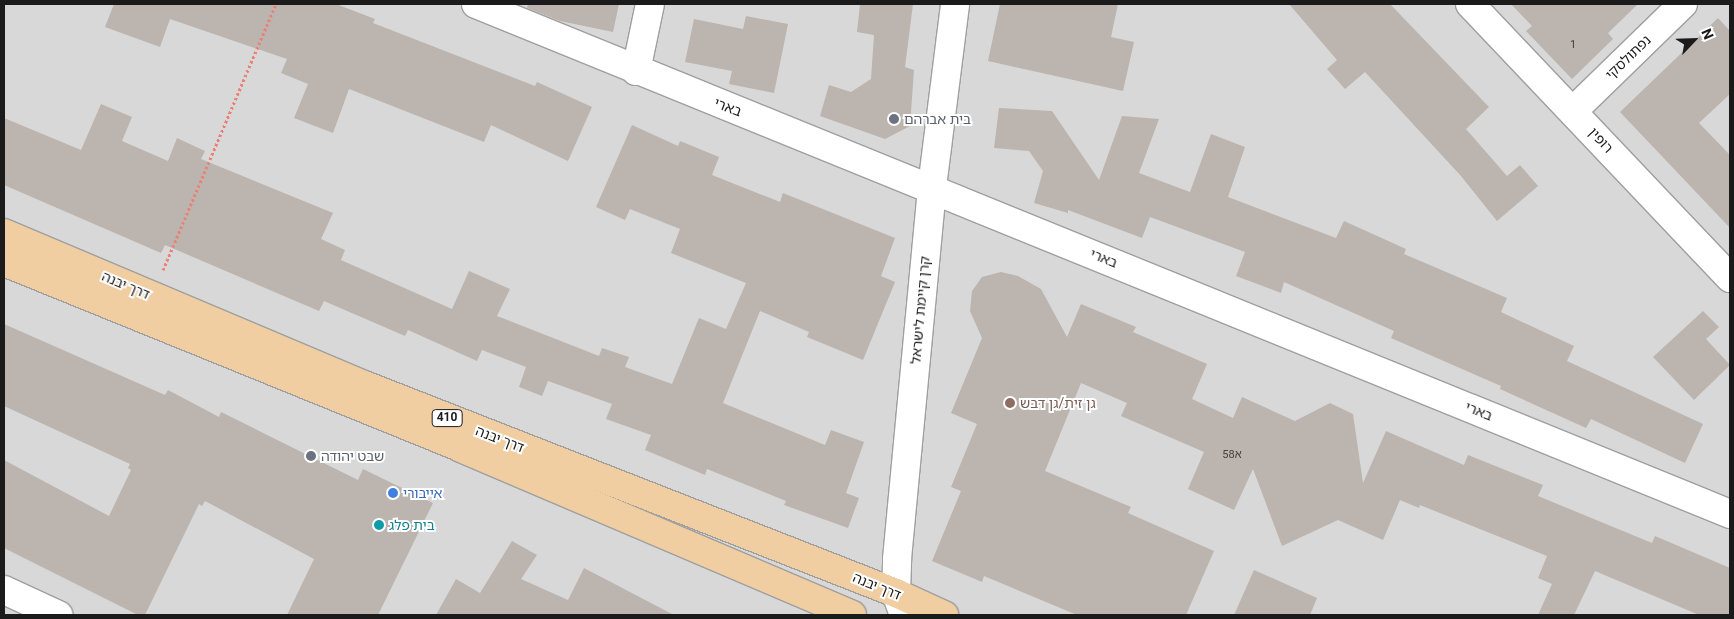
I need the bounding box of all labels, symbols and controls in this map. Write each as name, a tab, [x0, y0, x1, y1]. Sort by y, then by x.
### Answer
north arrow	[1669, 15, 1719, 65]
text: N	[1698, 26, 1717, 42]
street label: נפתולסקי	[1602, 31, 1654, 83]
house number: 1	[1570, 38, 1576, 52]
street label: בארי	[712, 94, 744, 120]
place label: בית אברהם	[904, 111, 971, 127]
marker: בית אברהם	[888, 113, 900, 125]
street label: רופין	[1585, 124, 1617, 156]
street label: בארי	[1088, 245, 1120, 271]
street label: קרן קיימת לישראל	[907, 255, 933, 365]
street label: דרך יבנה	[99, 267, 153, 303]
place label: גן זית/גן דבש	[1020, 395, 1096, 411]
marker: גן זית/גן דבש	[1004, 397, 1016, 409]
street label: בארי	[1463, 398, 1495, 424]
road number: 410	[431, 408, 463, 428]
street label: דרך יבנה	[473, 422, 527, 456]
place label: שבט יהודה	[321, 448, 384, 464]
house number: 58א	[1222, 448, 1242, 462]
marker: שבט יהודה	[305, 450, 317, 462]
place label: אייבורי	[403, 485, 442, 501]
marker: אייבורי	[387, 487, 399, 499]
place label: בית פלג	[389, 517, 435, 533]
marker: בית פלג	[373, 519, 385, 531]
street label: דרך יבנה	[850, 569, 904, 603]

